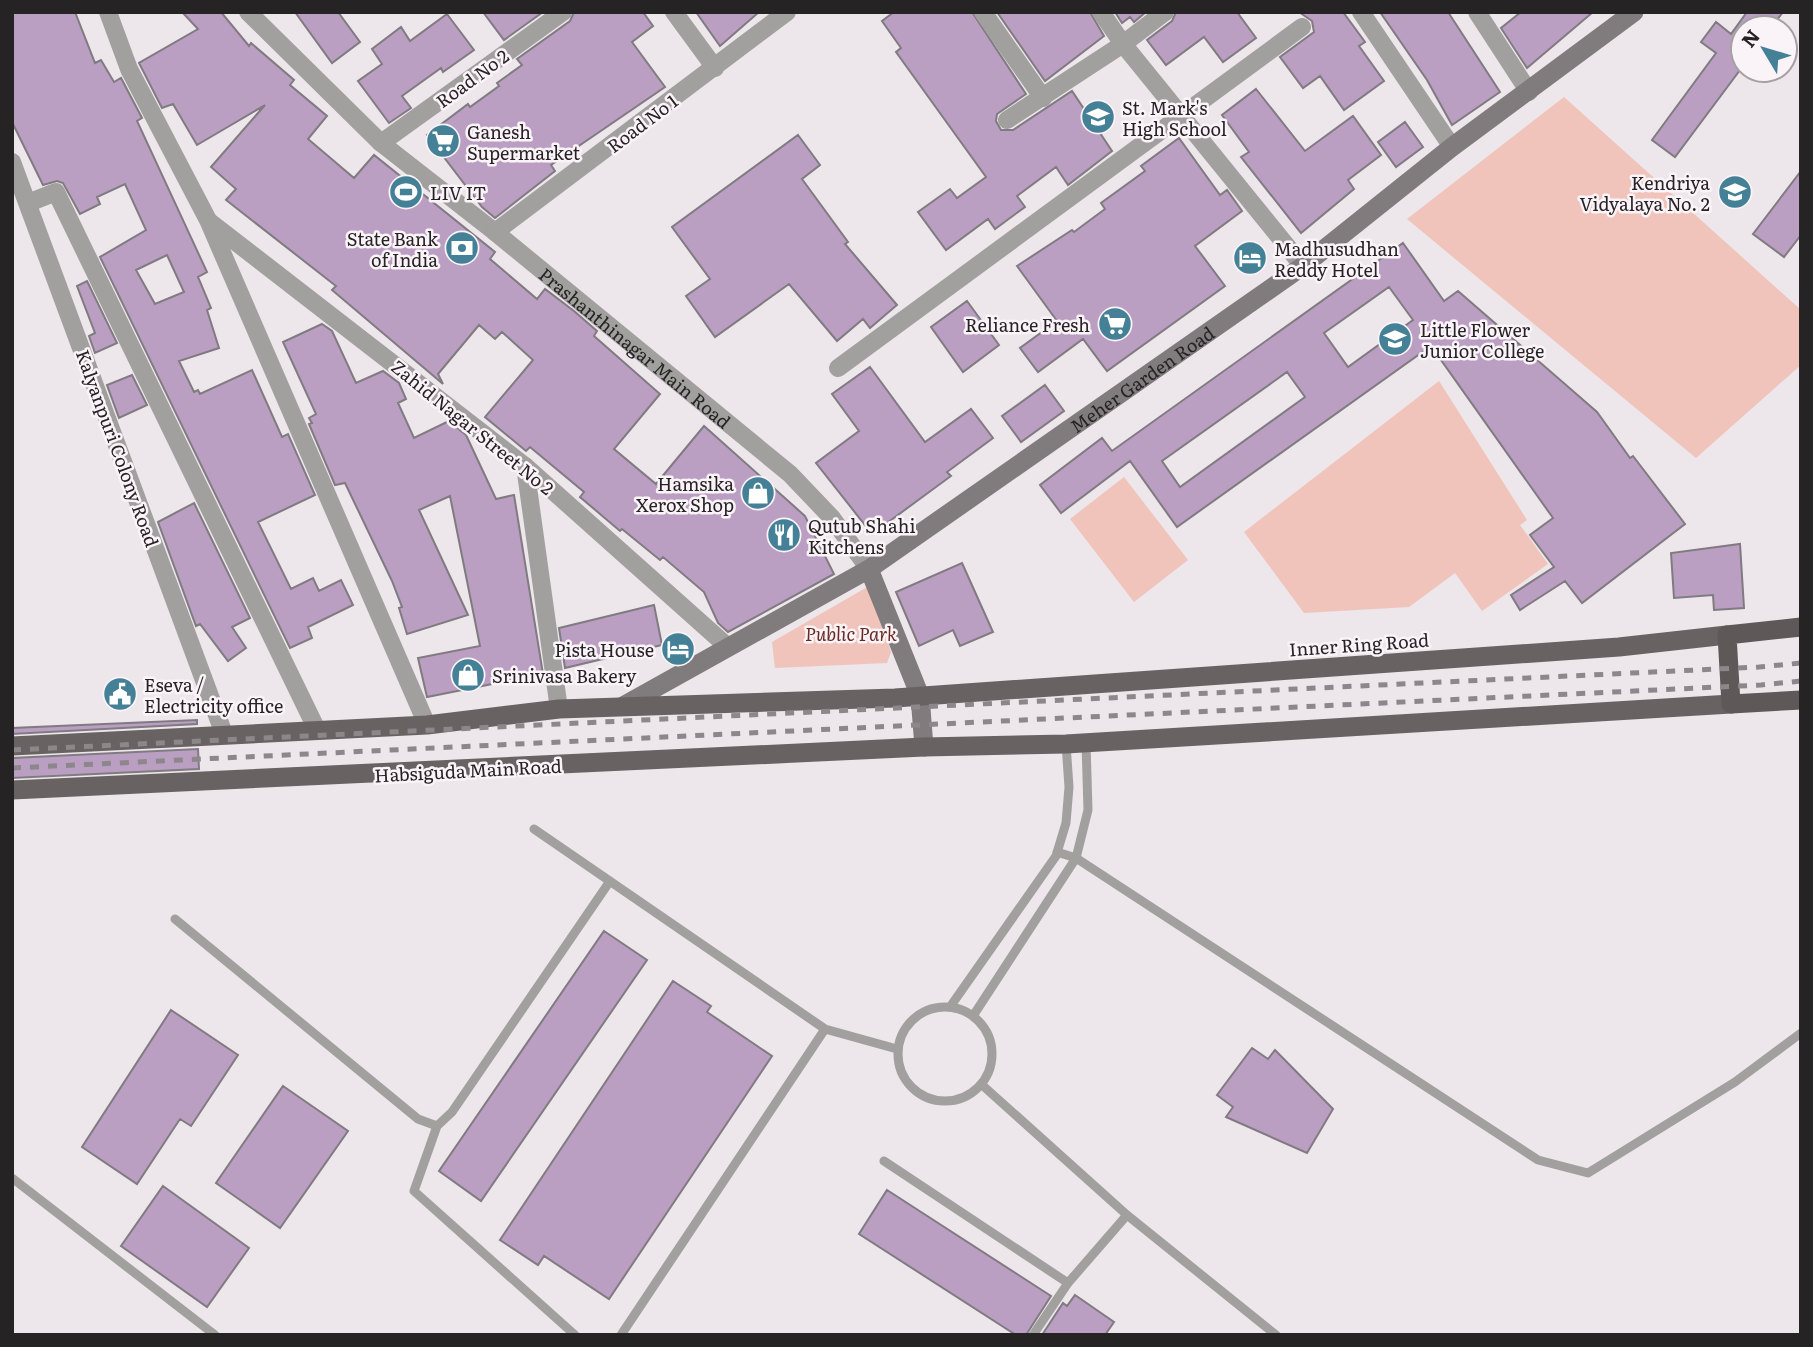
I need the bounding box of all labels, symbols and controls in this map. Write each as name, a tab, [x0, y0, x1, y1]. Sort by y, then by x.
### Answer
north arrow	[1729, 14, 1799, 84]
text: N	[1734, 23, 1766, 53]
street label: Road No 2	[430, 42, 514, 114]
street label: Road No 1	[601, 87, 683, 159]
place label: St. Mark's High School	[1122, 94, 1227, 142]
school or university icon: St. Mark's High School	[1079, 98, 1117, 136]
place label: Ganesh Supermarket	[467, 118, 581, 166]
supermarket icon: Ganesh Supermarket	[424, 122, 462, 160]
place label: Kendriya Vidyalaya No. 2	[1579, 169, 1710, 217]
sports icon: LIV IT	[387, 173, 425, 211]
school or university icon: Kendriya Vidyalaya No. 2	[1716, 173, 1754, 211]
place label: LIV IT	[430, 179, 486, 206]
place label: State Bank of India	[347, 225, 439, 273]
bank icon: State Bank of India	[443, 229, 481, 267]
place label: Madhusudhan Reddy Hotel	[1274, 235, 1399, 283]
hotel icon: Madhusudhan Reddy Hotel	[1231, 239, 1269, 277]
street label: Prashanthinagar Main Road	[534, 260, 737, 434]
supermarket icon: Reliance Fresh	[1096, 305, 1134, 343]
place label: Reliance Fresh	[965, 311, 1090, 338]
place label: Little Flower Junior College	[1420, 316, 1544, 364]
street label: Meher Garden Road	[1064, 319, 1219, 439]
school or university icon: Little Flower Junior College	[1376, 320, 1414, 358]
street label: Kalyanpuri Colony Road	[70, 346, 166, 550]
street label: Zahid Nagar Street No 2	[386, 353, 560, 501]
place label: Hamsika Xerox Shop	[636, 470, 734, 518]
shop icon: Hamsika Xerox Shop	[739, 474, 777, 512]
place label: Qutub Shahi Kitchens	[808, 512, 916, 560]
restaurant icon: Qutub Shahi Kitchens	[765, 516, 803, 554]
park label: Public Park	[805, 620, 897, 647]
street label: Inner Ring Road	[1288, 626, 1430, 662]
hotel icon: Pista House	[659, 630, 697, 668]
place label: Pista House	[555, 636, 654, 663]
shop icon: Srinivasa Bakery	[449, 656, 487, 694]
place label: Srinivasa Bakery	[492, 662, 637, 689]
place label: Eseva / Electricity office	[144, 671, 283, 719]
public building icon: Eseva / Electricity office	[101, 675, 139, 713]
street label: Habsiguda Main Road	[374, 752, 562, 788]

